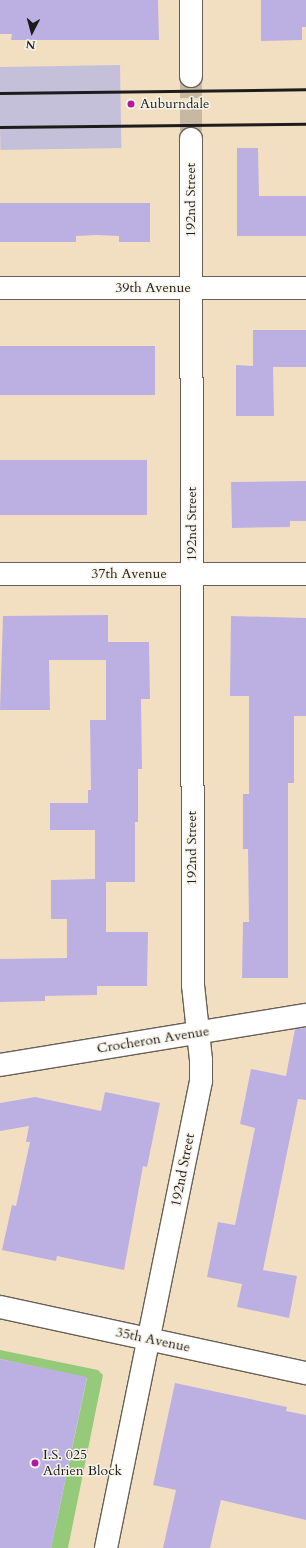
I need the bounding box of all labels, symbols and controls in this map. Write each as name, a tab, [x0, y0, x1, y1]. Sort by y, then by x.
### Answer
north arrow	[12, 12, 52, 52]
text: N	[25, 36, 36, 52]
place label: Auburndale	[140, 96, 209, 112]
marker: Auburndale	[125, 98, 137, 110]
street label: 192nd Street	[183, 163, 199, 237]
street label: 39th Avenue	[115, 280, 191, 296]
street label: 192nd Street	[184, 487, 200, 561]
street label: 37th Avenue	[91, 566, 167, 582]
street label: 192nd Street	[184, 811, 200, 885]
street label: Crocheron Avenue	[96, 1023, 210, 1057]
street label: 192nd Street	[168, 1132, 198, 1208]
street label: 35th Avenue	[114, 1324, 192, 1356]
place label: I.S. 025 Adrien Block	[43, 1447, 122, 1480]
marker: I.S. 025 Adrien Block	[30, 1458, 40, 1468]

